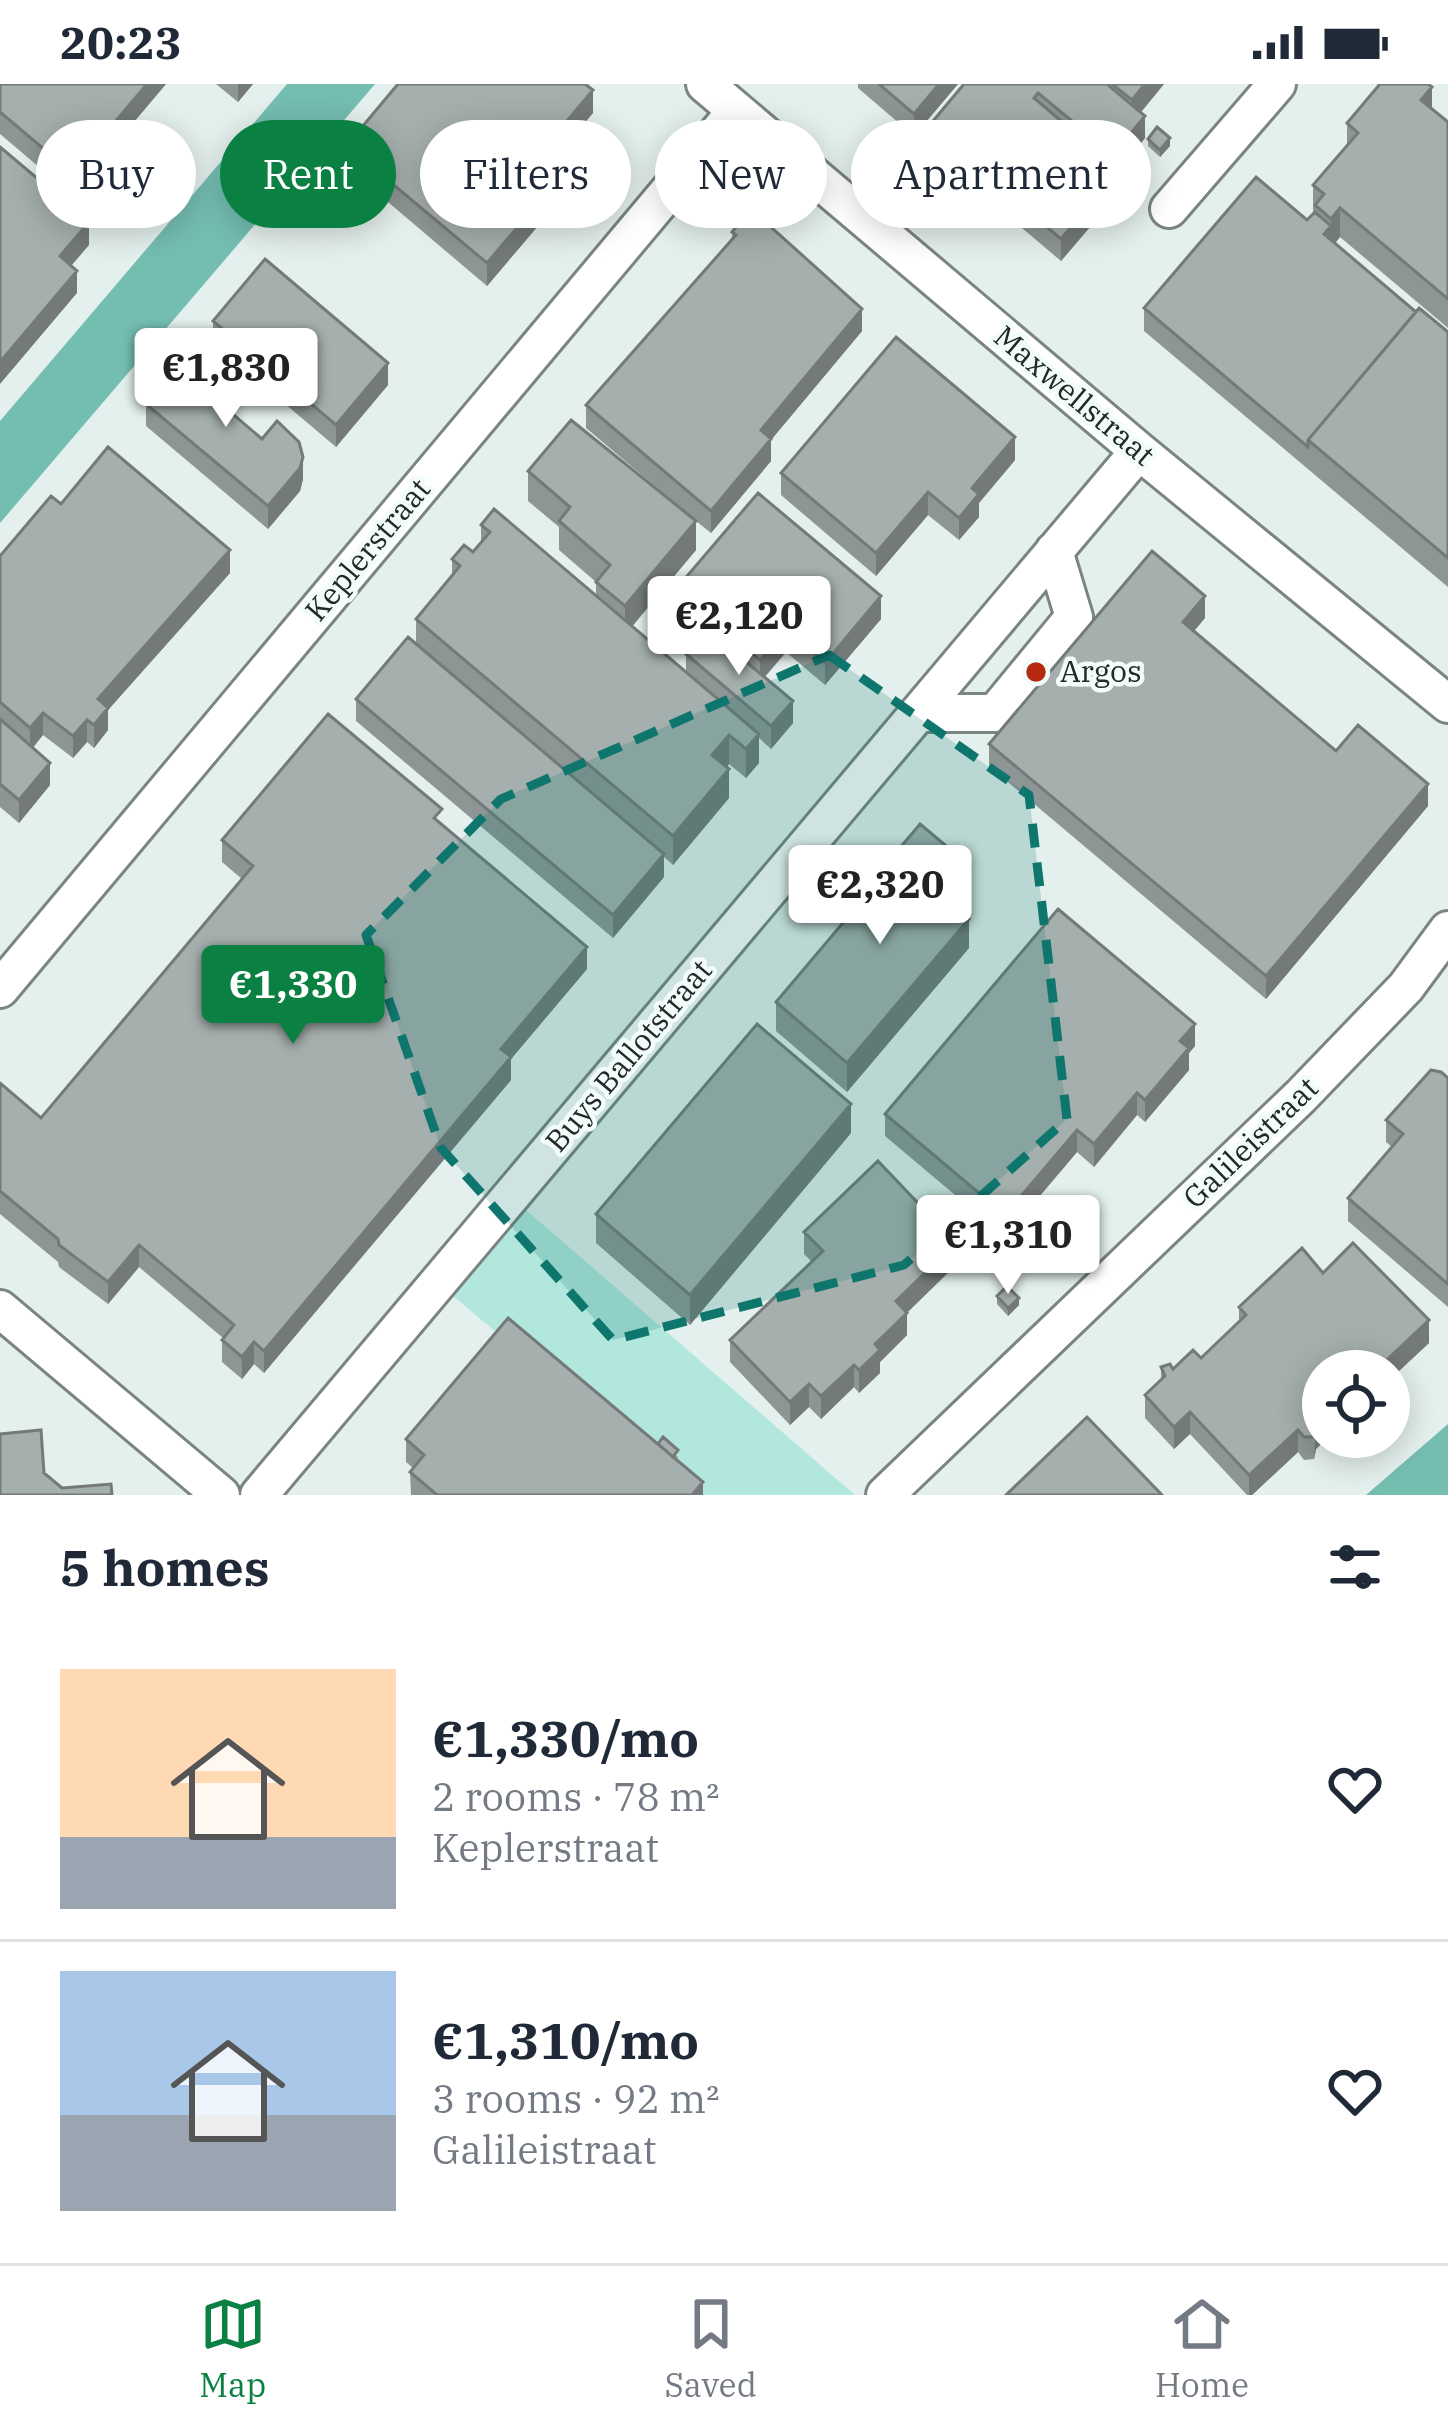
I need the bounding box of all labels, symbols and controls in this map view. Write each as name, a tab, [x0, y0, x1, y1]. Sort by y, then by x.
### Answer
text: 20:23	[60, 13, 182, 71]
chip: Buy	[36, 120, 196, 228]
chip: Rent	[220, 120, 396, 228]
chip: Filters	[420, 120, 631, 228]
chip: New	[655, 120, 827, 228]
chip: Apartment	[851, 120, 1151, 228]
street label: Maxwellstraat	[987, 316, 1163, 473]
pin: €1,830	[128, 328, 324, 430]
text: €1,830	[162, 341, 290, 392]
street label: Keplerstraat	[296, 470, 438, 628]
pin: €2,120	[641, 576, 837, 678]
text: €2,120	[675, 589, 803, 640]
place label: Argos	[1060, 651, 1142, 690]
marker: Argos	[1023, 659, 1049, 685]
pin: €2,320	[782, 845, 978, 947]
text: €2,320	[816, 858, 944, 909]
pin: €1,330	[195, 945, 391, 1047]
street label: Buys Ballotstraat	[536, 951, 720, 1159]
text: €1,330	[229, 958, 357, 1009]
street label: Galileistraat	[1174, 1068, 1326, 1216]
pin: €1,310	[910, 1195, 1106, 1297]
text: €1,310	[944, 1208, 1072, 1259]
map controls	[1302, 1350, 1410, 1458]
button: locate	[1302, 1350, 1410, 1458]
text: 5 homes	[60, 1534, 270, 1600]
icon: filters	[1322, 1534, 1388, 1600]
text: €1,330/mo	[432, 1705, 699, 1771]
icon: home	[156, 1717, 300, 1861]
icon: heart	[1322, 1756, 1388, 1822]
text: 2 rooms · 78 m²	[432, 1771, 720, 1822]
text: Keplerstraat	[432, 1822, 659, 1873]
text: €1,310/mo	[432, 2007, 699, 2073]
icon: home	[156, 2019, 300, 2163]
icon: heart	[1322, 2058, 1388, 2124]
text: 3 rooms · 92 m²	[432, 2073, 720, 2124]
text: Galileistraat	[432, 2124, 656, 2175]
tab: Map	[199, 2291, 266, 2406]
tab: Saved	[664, 2291, 757, 2406]
tab: Home	[1155, 2291, 1249, 2406]

